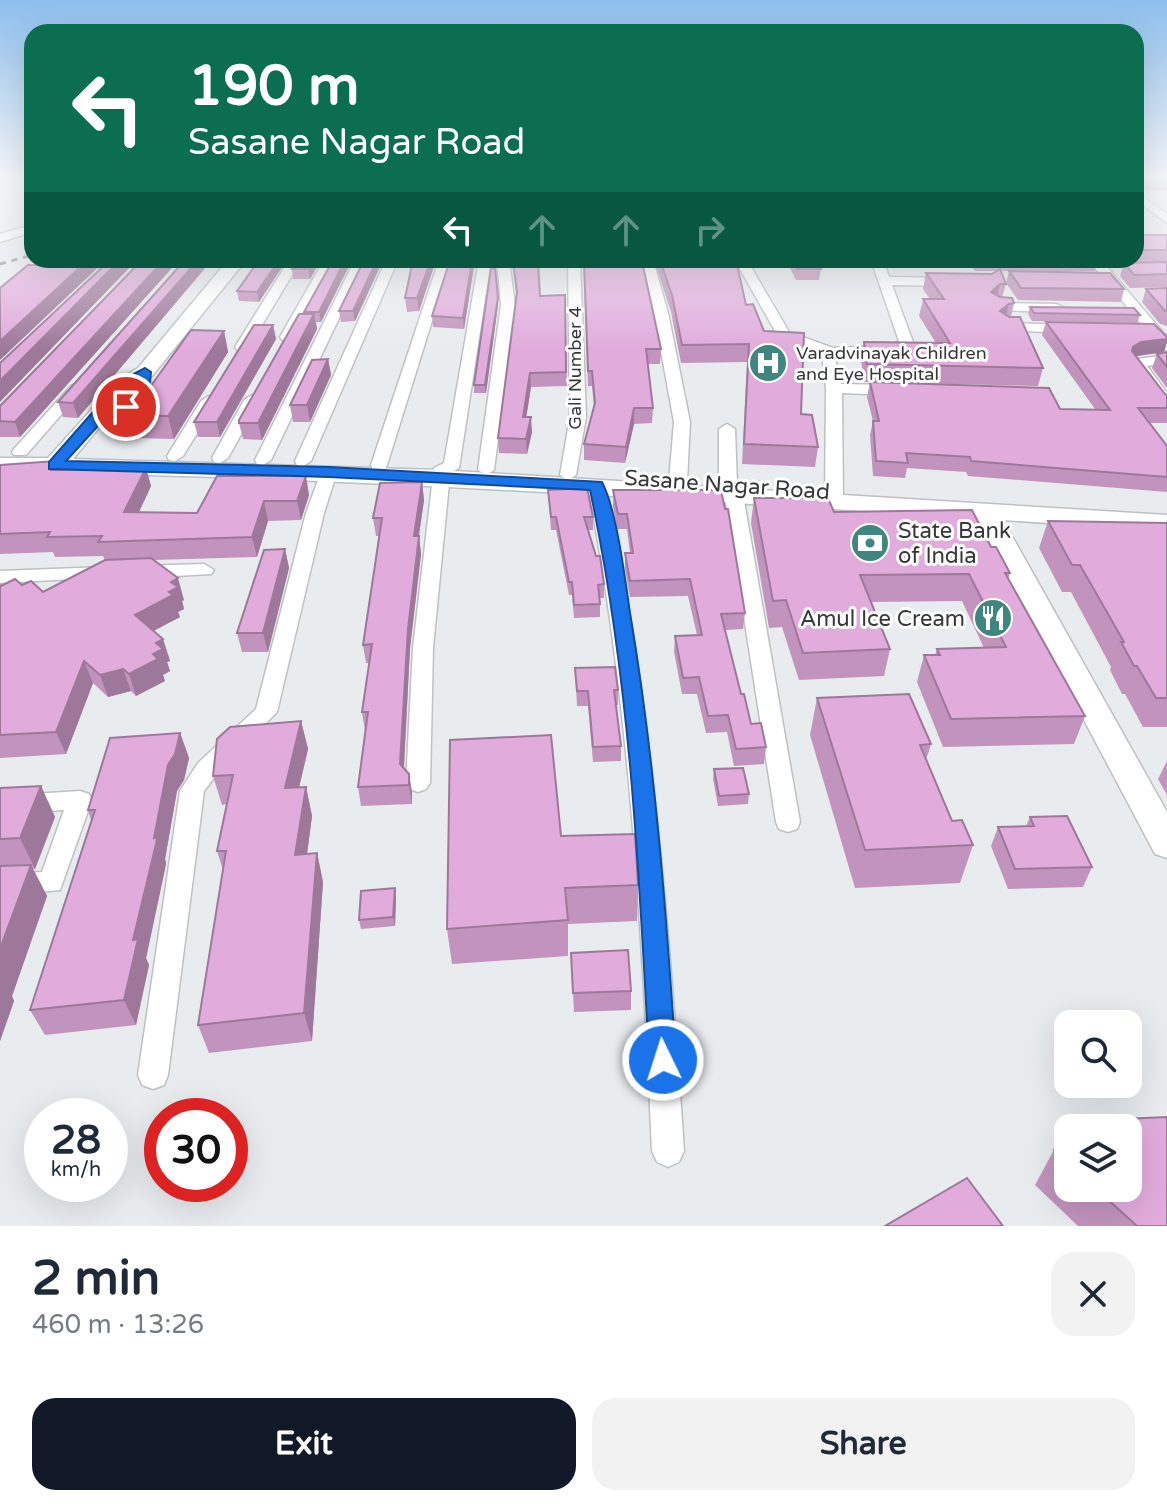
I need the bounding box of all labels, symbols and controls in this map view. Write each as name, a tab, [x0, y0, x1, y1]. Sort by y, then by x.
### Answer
text: 190 m	[188, 53, 359, 120]
icon: left	[56, 56, 160, 160]
text: Sasane Nagar Road	[188, 121, 525, 164]
icon: left	[436, 208, 480, 252]
icon: ahead	[520, 208, 564, 252]
icon: ahead	[604, 208, 648, 252]
icon: right	[688, 208, 732, 252]
street label: Gali Number 4	[564, 306, 586, 430]
hospital icon: Varadvinayak Children and Eye Hospital	[747, 342, 789, 384]
place label: Varadvinayak Children and Eye Hospital	[796, 342, 987, 385]
pin	[92, 373, 160, 441]
icon: arrive	[104, 385, 148, 429]
street label: Sasane Nagar Road	[623, 465, 831, 505]
place label: State Bank of India	[898, 518, 1011, 569]
bank icon: State Bank of India	[849, 522, 891, 564]
restaurant icon: Amul Ice Cream	[972, 597, 1014, 639]
place label: Amul Ice Cream	[800, 606, 965, 632]
map controls	[1054, 1010, 1142, 1202]
button: search	[1054, 1010, 1142, 1098]
position arrow	[621, 1018, 705, 1102]
speed limit sign: 30	[144, 1098, 248, 1202]
button: layers	[1054, 1114, 1142, 1202]
text: 28	[51, 1116, 101, 1164]
text: km/h	[51, 1158, 101, 1182]
text: 2 min	[32, 1250, 160, 1308]
button: close	[1051, 1252, 1135, 1336]
text: 460 m · 13:26	[32, 1309, 204, 1340]
button: Exit	[32, 1398, 576, 1490]
button: Share	[592, 1398, 1135, 1490]

